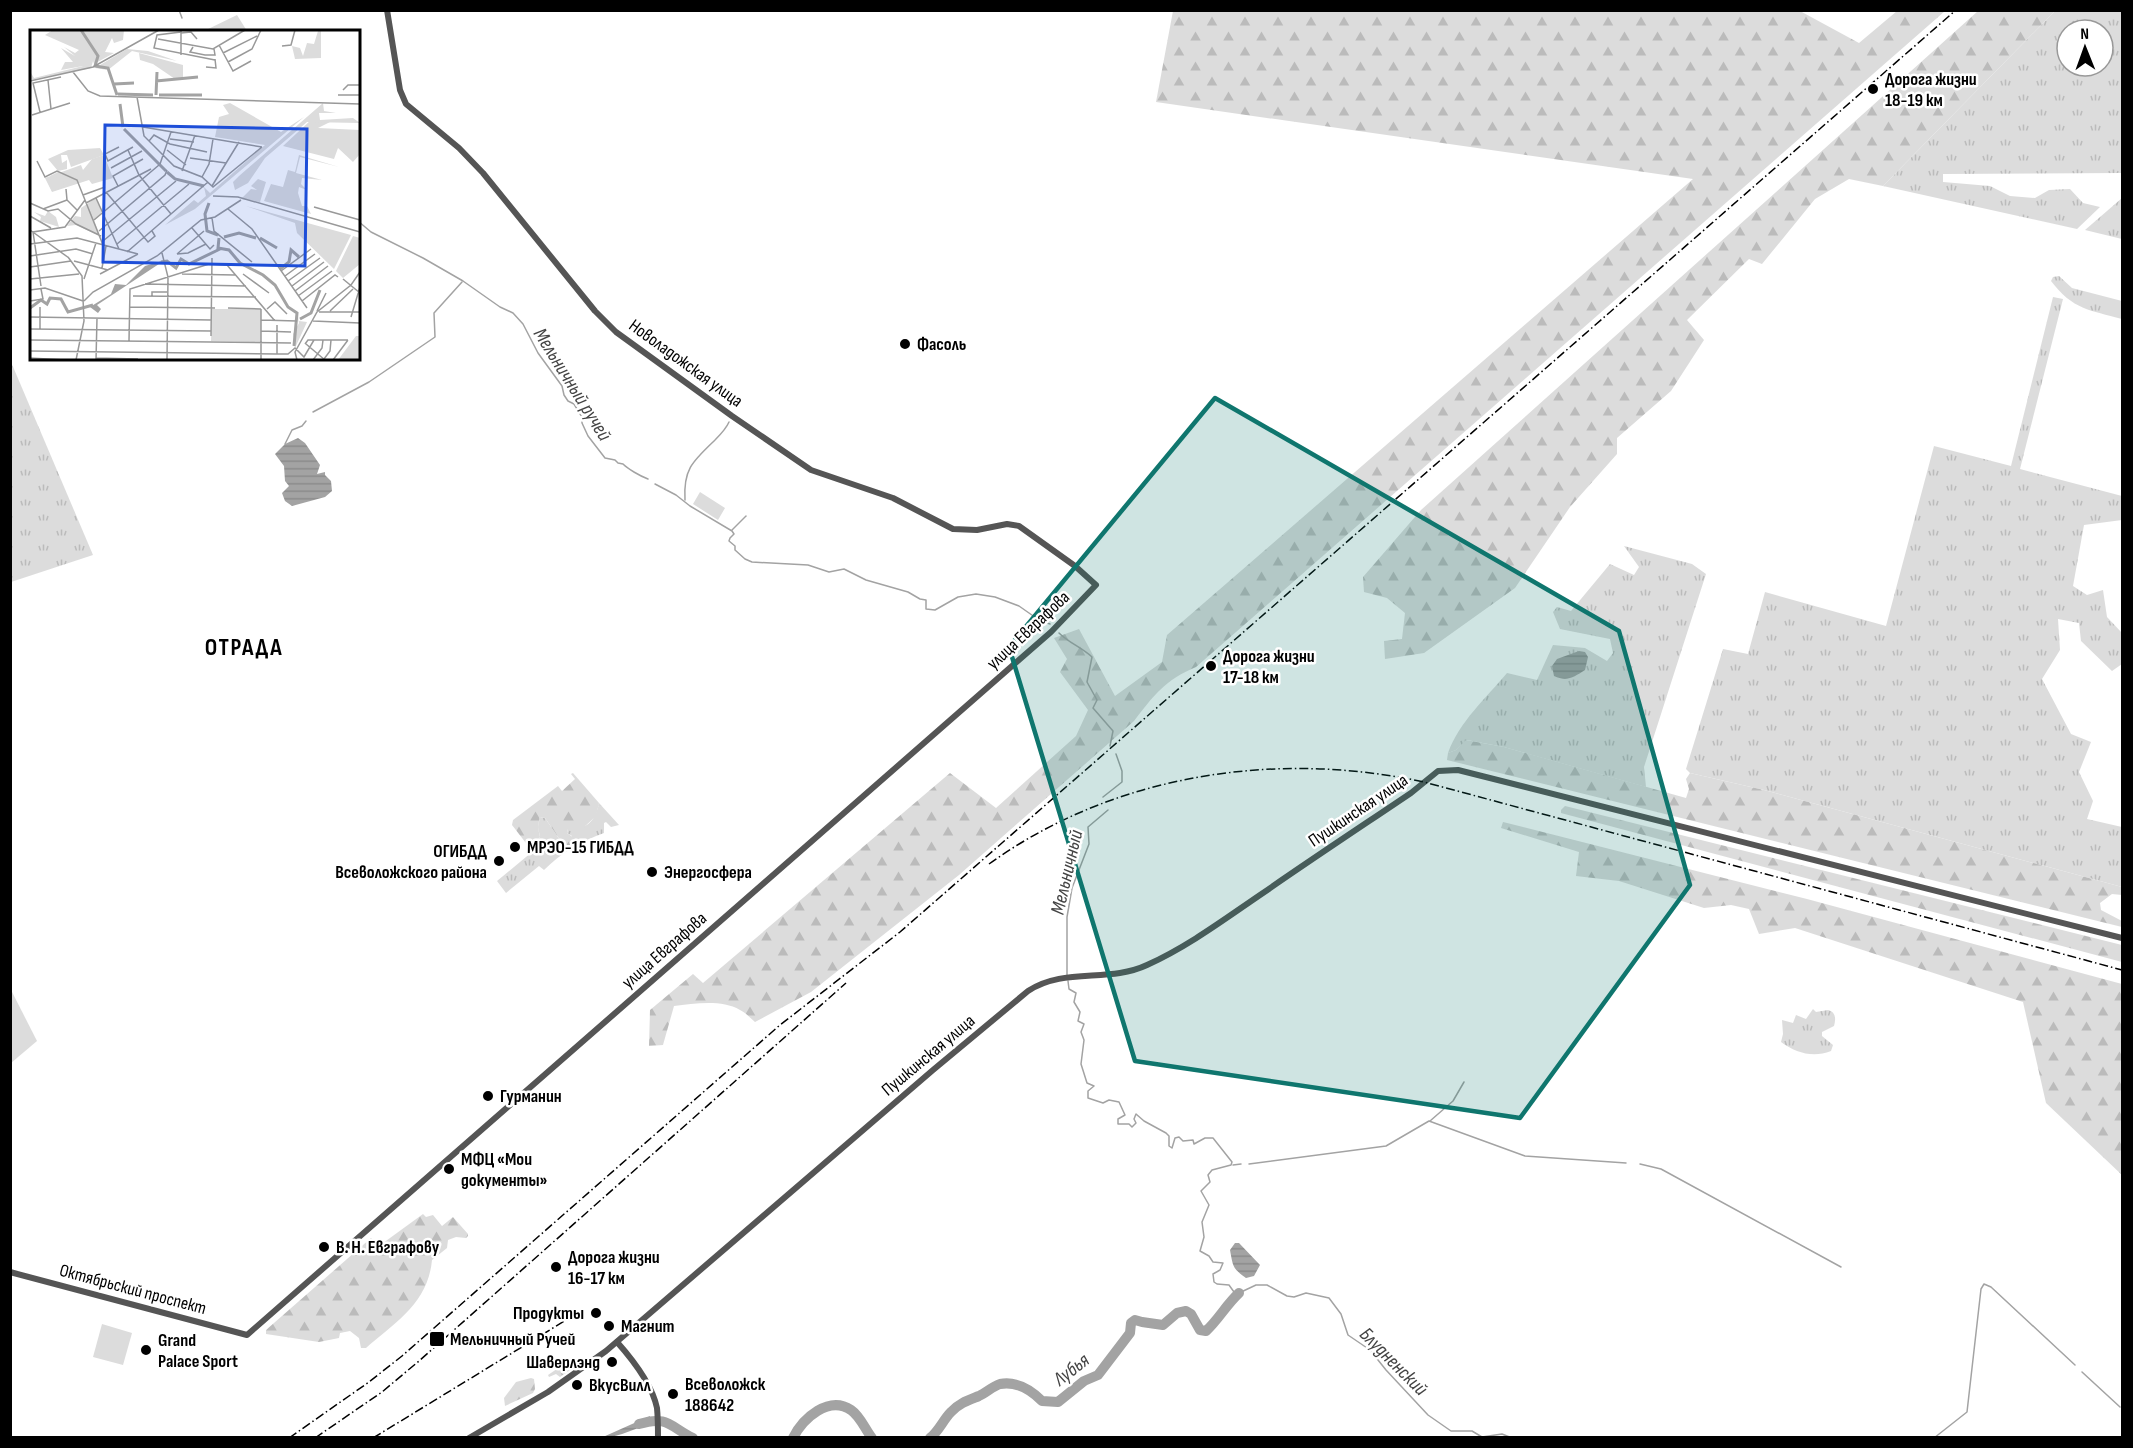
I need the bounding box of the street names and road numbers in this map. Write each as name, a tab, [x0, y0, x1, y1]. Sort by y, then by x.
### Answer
street label: Новоладожская улица	[625, 315, 747, 412]
street label: улица Евграфова	[983, 587, 1074, 674]
street label: Пушкинская улица	[1305, 769, 1412, 851]
street label: улица Евграфова	[618, 908, 711, 993]
street label: Пушкинская улица	[877, 1010, 979, 1100]
street label: Октябрьский проспект	[57, 1260, 209, 1319]

